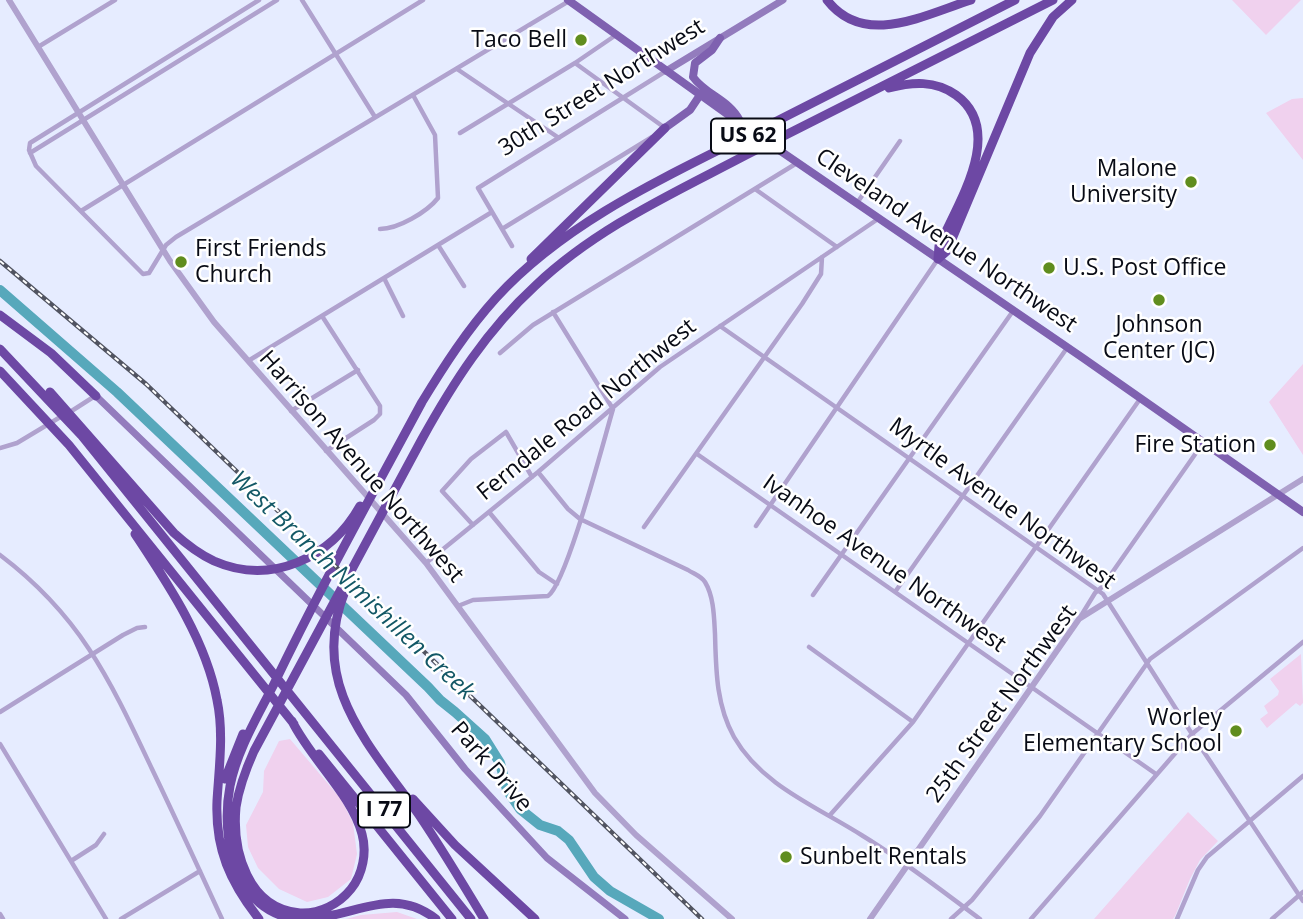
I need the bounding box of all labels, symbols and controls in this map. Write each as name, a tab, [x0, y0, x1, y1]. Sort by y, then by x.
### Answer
street label: 30th Street Northwest	[494, 13, 710, 163]
place label: Taco Bell	[471, 26, 567, 54]
marker: Taco Bell	[573, 32, 589, 48]
road number: US 62	[711, 118, 785, 154]
street label: Cleveland Avenue Northwest	[810, 143, 1082, 339]
place label: Malone University	[1070, 155, 1177, 209]
marker: Malone University	[1183, 174, 1199, 190]
place label: First Friends Church	[195, 235, 326, 289]
marker: First Friends Church	[173, 254, 189, 270]
place label: U.S. Post Office	[1063, 254, 1226, 282]
marker: U.S. Post Office	[1041, 260, 1057, 276]
marker: Johnson Center (JC)	[1151, 292, 1167, 308]
place label: Johnson Center (JC)	[1103, 311, 1215, 365]
street label: Ferndale Road Northwest	[472, 313, 702, 507]
street label: Harrison Avenue Northwest	[253, 345, 469, 589]
street label: Myrtle Avenue Northwest	[883, 413, 1121, 595]
place label: Fire Station	[1134, 431, 1256, 459]
marker: Fire Station	[1262, 437, 1278, 453]
water label: West Branch Nimishillen Creek	[224, 465, 480, 707]
street label: Ivanhoe Avenue Northwest	[757, 469, 1011, 659]
street label: 25th Street Northwest	[921, 600, 1083, 808]
place label: Worley Elementary School	[1023, 704, 1222, 758]
street label: Park Drive	[444, 716, 538, 818]
marker: Worley Elementary School	[1228, 723, 1244, 739]
road number: I 77	[358, 792, 410, 828]
place label: Sunbelt Rentals	[800, 843, 967, 871]
marker: Sunbelt Rentals	[778, 849, 794, 865]

